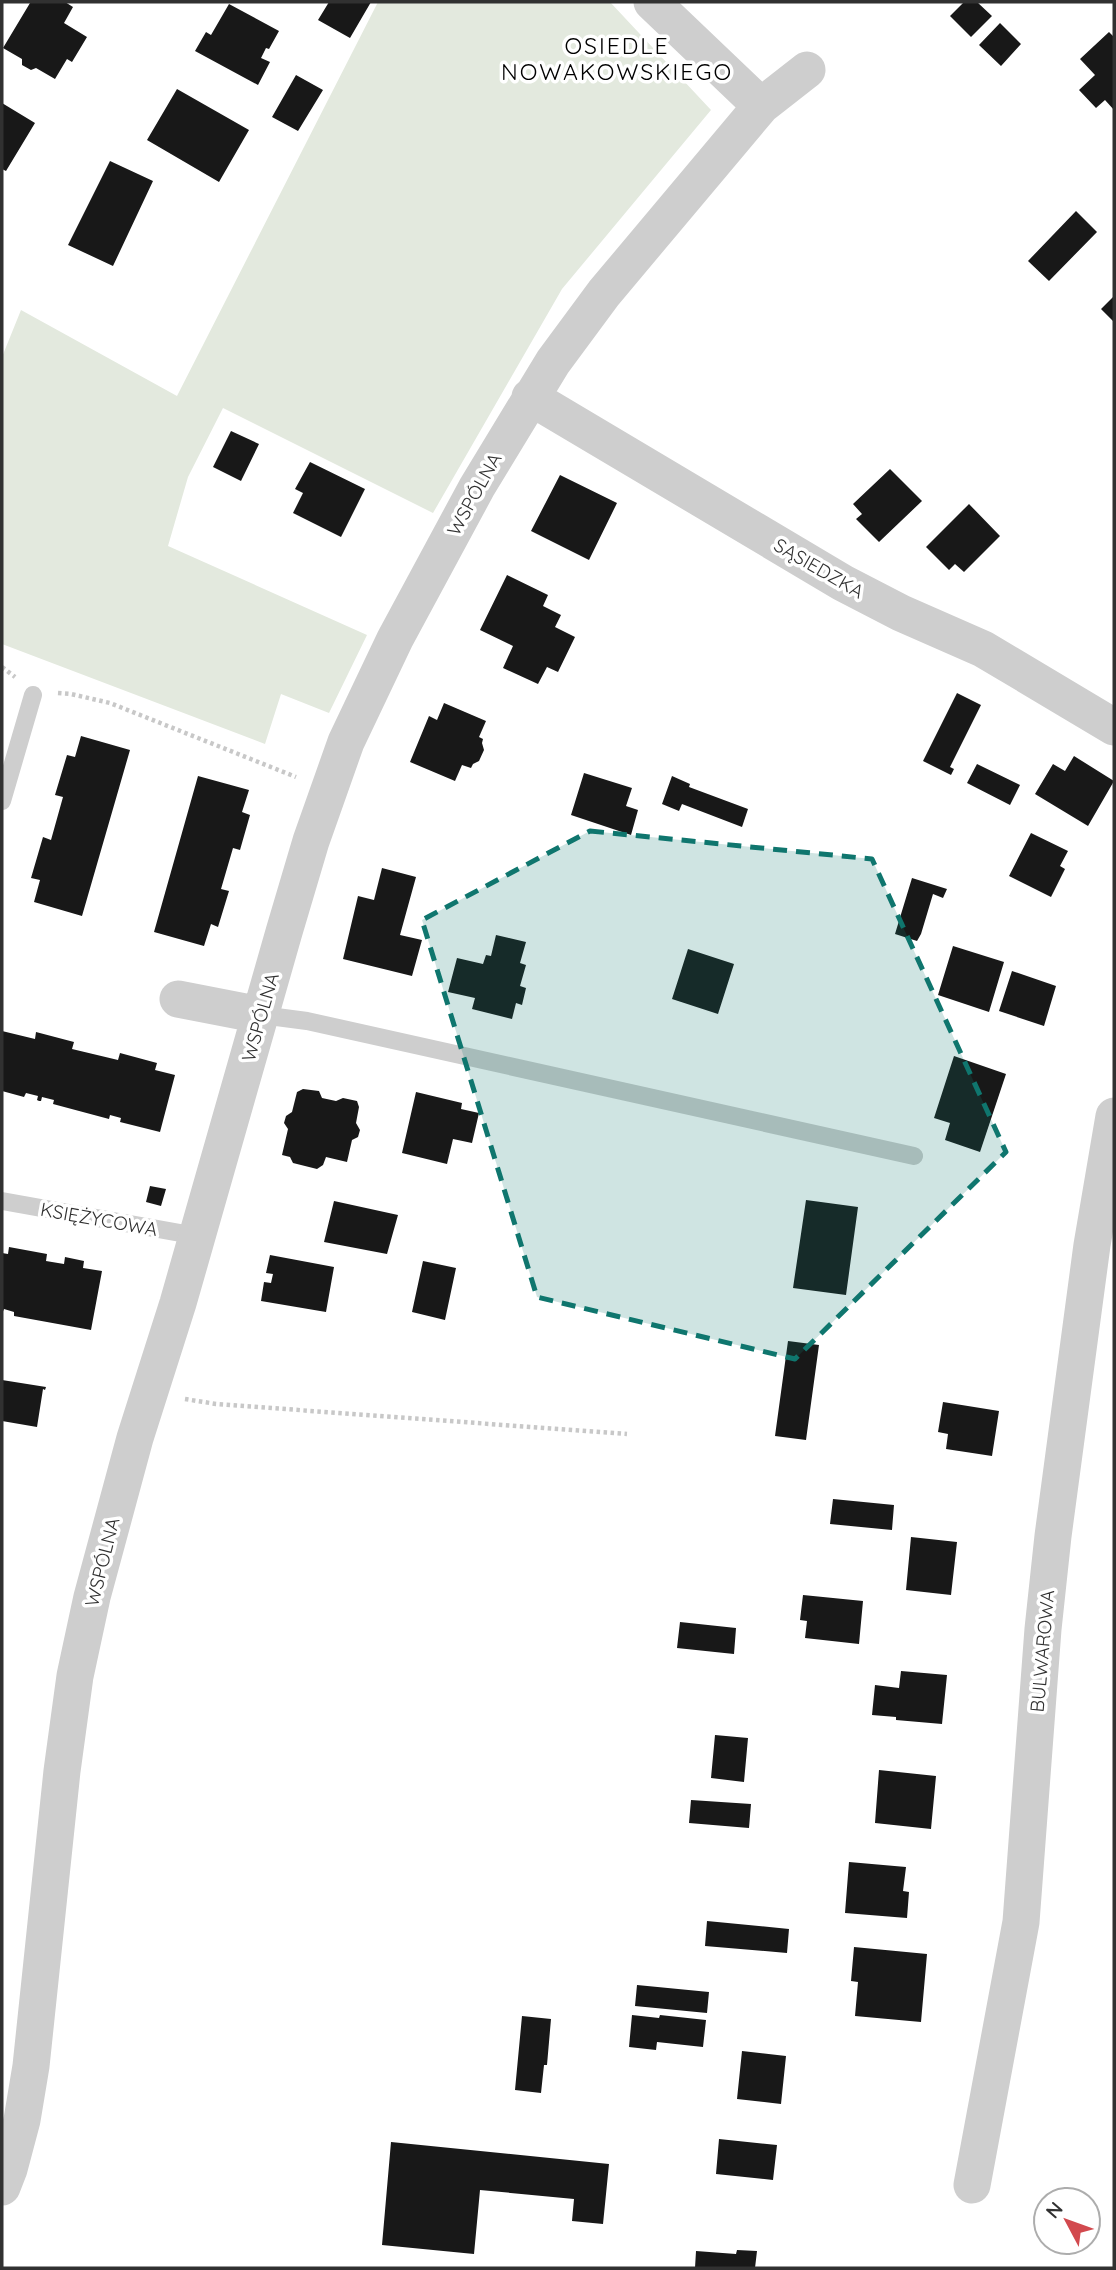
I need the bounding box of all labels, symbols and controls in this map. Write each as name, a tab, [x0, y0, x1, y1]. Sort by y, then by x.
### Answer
district label: OSIEDLE NOWAKOWSKIEGO	[501, 31, 733, 86]
street label: WSPÓLNA	[441, 448, 507, 540]
street label: SĄSIEDZKA	[770, 533, 868, 603]
street label: WSPÓLNA	[236, 970, 284, 1064]
street label: KSIĘŻYCOWA	[39, 1197, 159, 1241]
street label: WSPÓLNA	[79, 1515, 125, 1609]
street label: BULWAROWA	[1025, 1589, 1059, 1713]
north arrow	[1032, 2186, 1102, 2256]
text: N	[1041, 2197, 1068, 2223]

